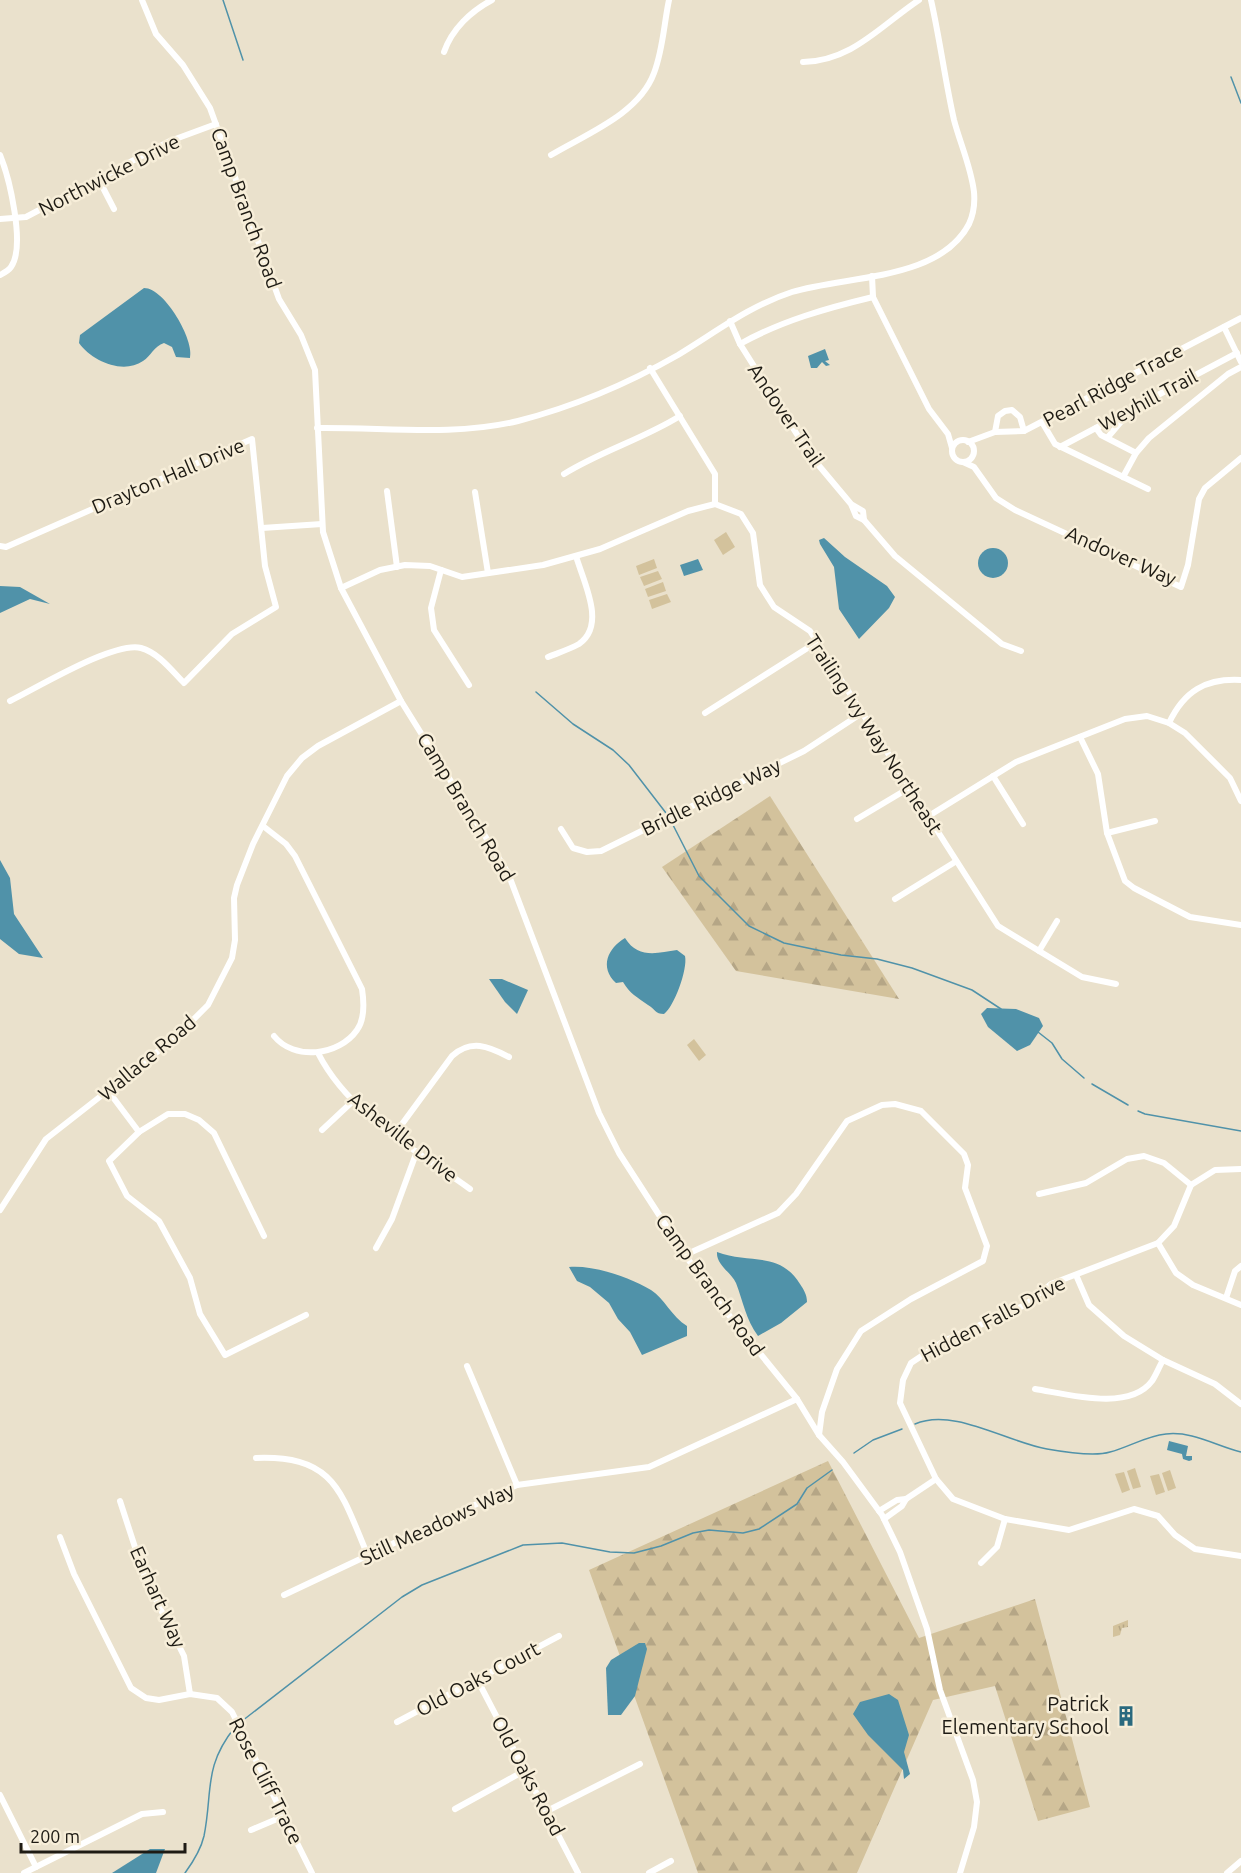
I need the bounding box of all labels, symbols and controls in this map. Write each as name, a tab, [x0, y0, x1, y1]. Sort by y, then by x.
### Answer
street label: Camp Branch Road	[207, 124, 286, 291]
street label: Northwicke Drive	[34, 129, 183, 220]
street label: Pearl Ridge Trace	[1039, 338, 1187, 431]
street label: Andover Trail	[744, 359, 829, 471]
street label: Weyhill Trail	[1094, 364, 1201, 435]
street label: Drayton Hall Drive	[88, 433, 248, 518]
street label: Andover Way	[1062, 521, 1180, 590]
street label: Trailing Ivy Way Northeast	[801, 630, 948, 838]
street label: Camp Branch Road	[413, 728, 520, 885]
street label: Bridle Ridge Way	[637, 753, 784, 840]
street label: Wallace Road	[93, 1010, 200, 1105]
street label: Asheville Drive	[344, 1087, 463, 1186]
street label: Camp Branch Road	[651, 1209, 770, 1360]
street label: Hidden Falls Drive	[917, 1271, 1069, 1366]
street label: Still Meadows Way	[356, 1478, 518, 1569]
street label: Earhart Way	[126, 1542, 191, 1651]
street label: Old Oaks Court	[412, 1636, 544, 1721]
place label: Patrick Elementary School	[942, 1692, 1109, 1738]
building icon: Patrick Elementary School	[1114, 1704, 1138, 1728]
street label: Old Oaks Road	[487, 1712, 570, 1840]
street label: Rose Cliff Trace	[225, 1714, 308, 1848]
scale bar	[21, 1816, 184, 1854]
text: 200 m	[30, 1826, 80, 1846]

